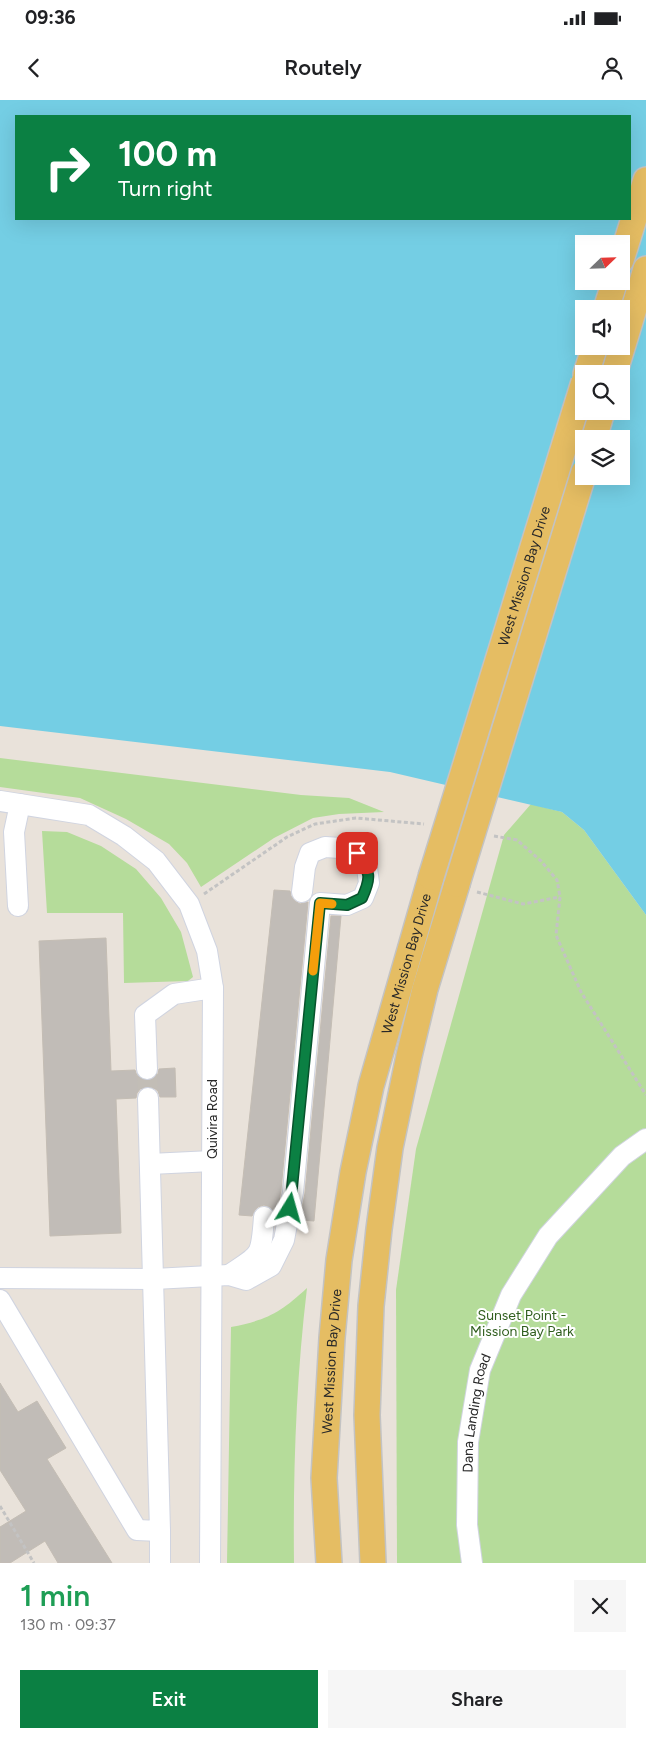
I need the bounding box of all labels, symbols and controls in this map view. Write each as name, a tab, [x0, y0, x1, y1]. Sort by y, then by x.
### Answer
text: 09:36	[25, 6, 76, 29]
icon: back	[20, 54, 48, 82]
text: Routely	[284, 54, 362, 81]
icon: person	[598, 54, 626, 82]
text: 100 m	[118, 133, 217, 175]
icon: right	[35, 135, 100, 200]
text: Turn right	[118, 175, 213, 202]
north arrow	[575, 235, 630, 290]
map controls	[575, 235, 630, 485]
button: sound	[575, 300, 630, 355]
button: search	[575, 365, 630, 420]
button: layers	[575, 430, 630, 485]
street label: West Mission Bay Drive	[494, 504, 554, 648]
pin	[336, 832, 378, 874]
icon: arrive	[343, 839, 371, 867]
street label: West Mission Bay Drive	[378, 891, 434, 1036]
street label: Quivira Road	[204, 1079, 221, 1159]
position arrow	[263, 1181, 315, 1233]
street label: West Mission Bay Drive	[318, 1288, 345, 1434]
park label: Sunset Point - Mission Bay Park	[470, 1307, 574, 1340]
street label: Dana Landing Road	[459, 1351, 494, 1473]
text: 1 min	[20, 1577, 90, 1614]
button: close	[574, 1580, 626, 1632]
text: 130 m · 09:37	[20, 1615, 116, 1634]
button: Exit	[20, 1670, 318, 1728]
button: Share	[328, 1670, 626, 1728]

